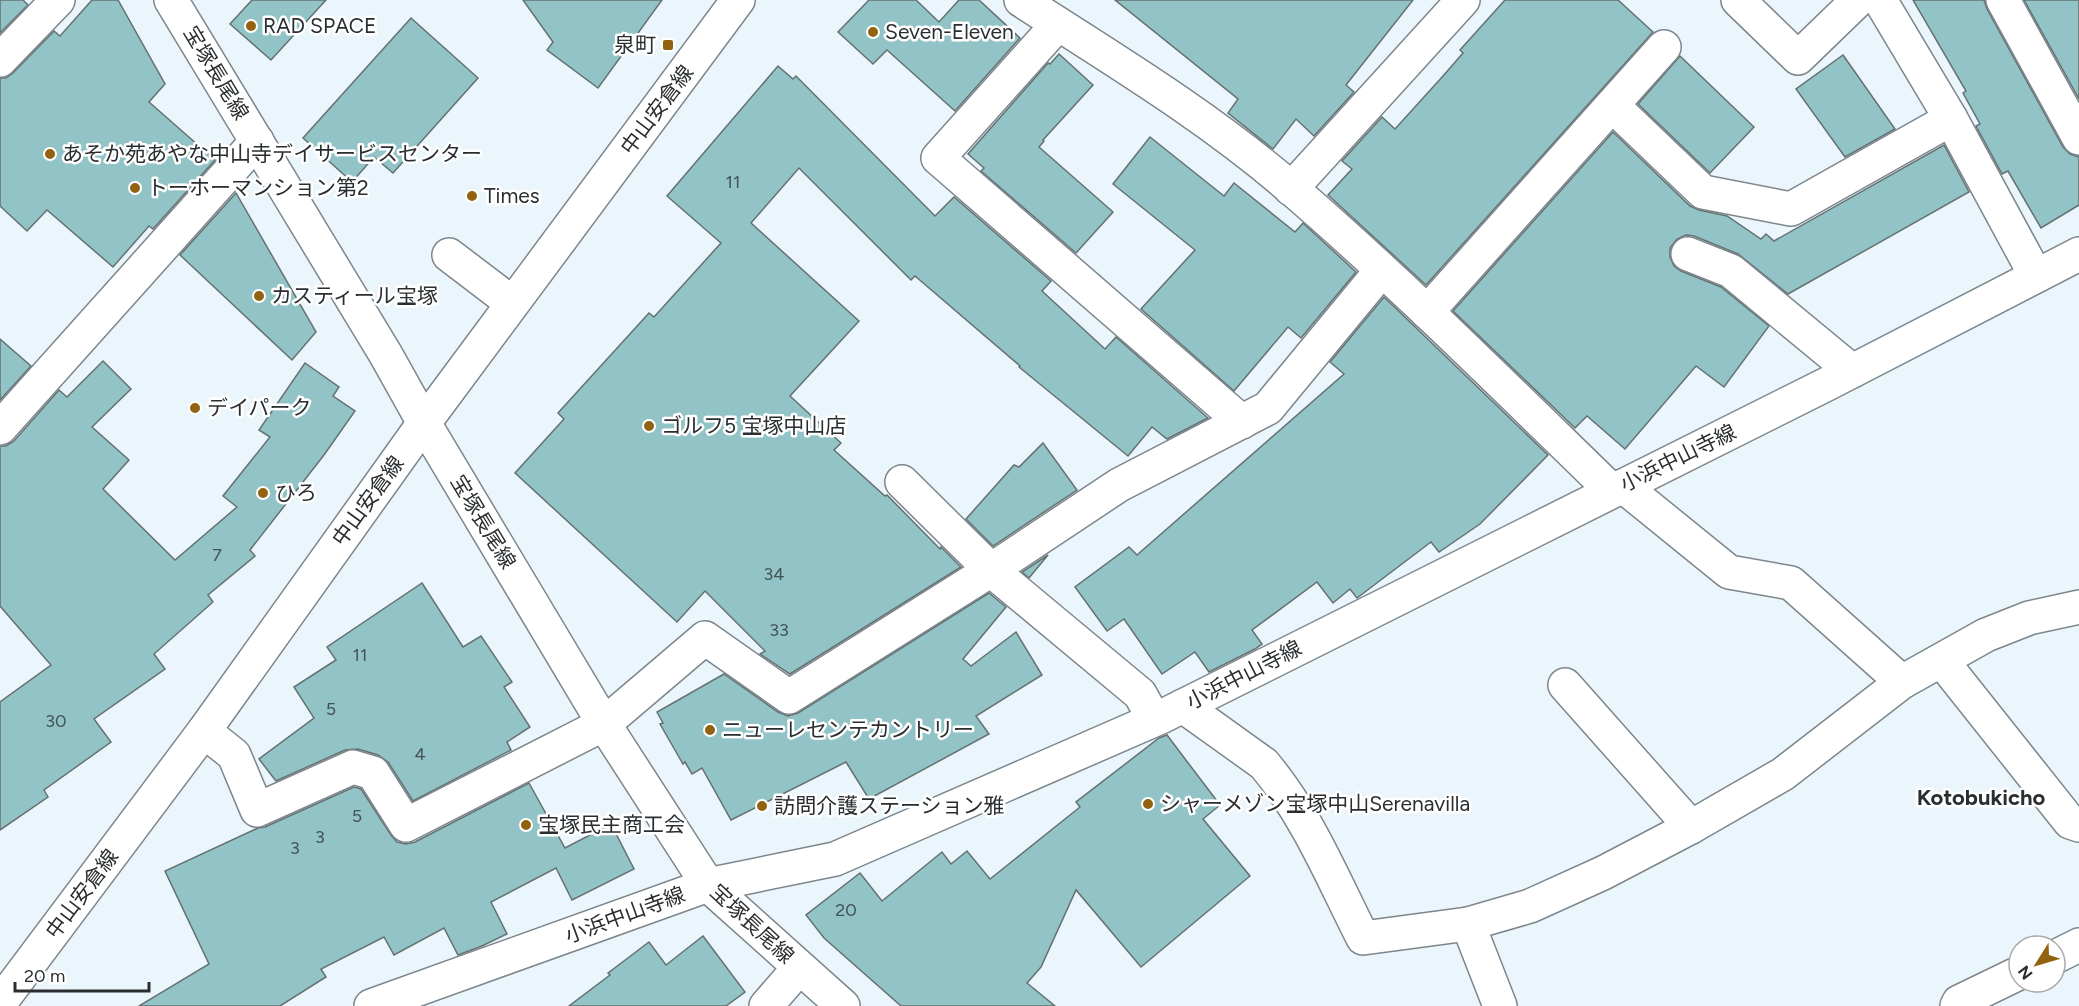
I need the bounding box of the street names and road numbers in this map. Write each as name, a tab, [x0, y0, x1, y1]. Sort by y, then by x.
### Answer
street label: 宝塚長尾線	[179, 21, 254, 124]
street label: 中山安倉線	[615, 60, 698, 159]
street label: 小浜中山寺線	[1616, 419, 1740, 496]
street label: 中山安倉線	[327, 451, 409, 551]
street label: 宝塚長尾線	[446, 470, 521, 573]
street label: 小浜中山寺線	[1182, 635, 1306, 714]
street label: 中山安倉線	[40, 844, 123, 943]
street label: 宝塚長尾線	[705, 879, 799, 969]
street label: 小浜中山寺線	[561, 881, 688, 948]

